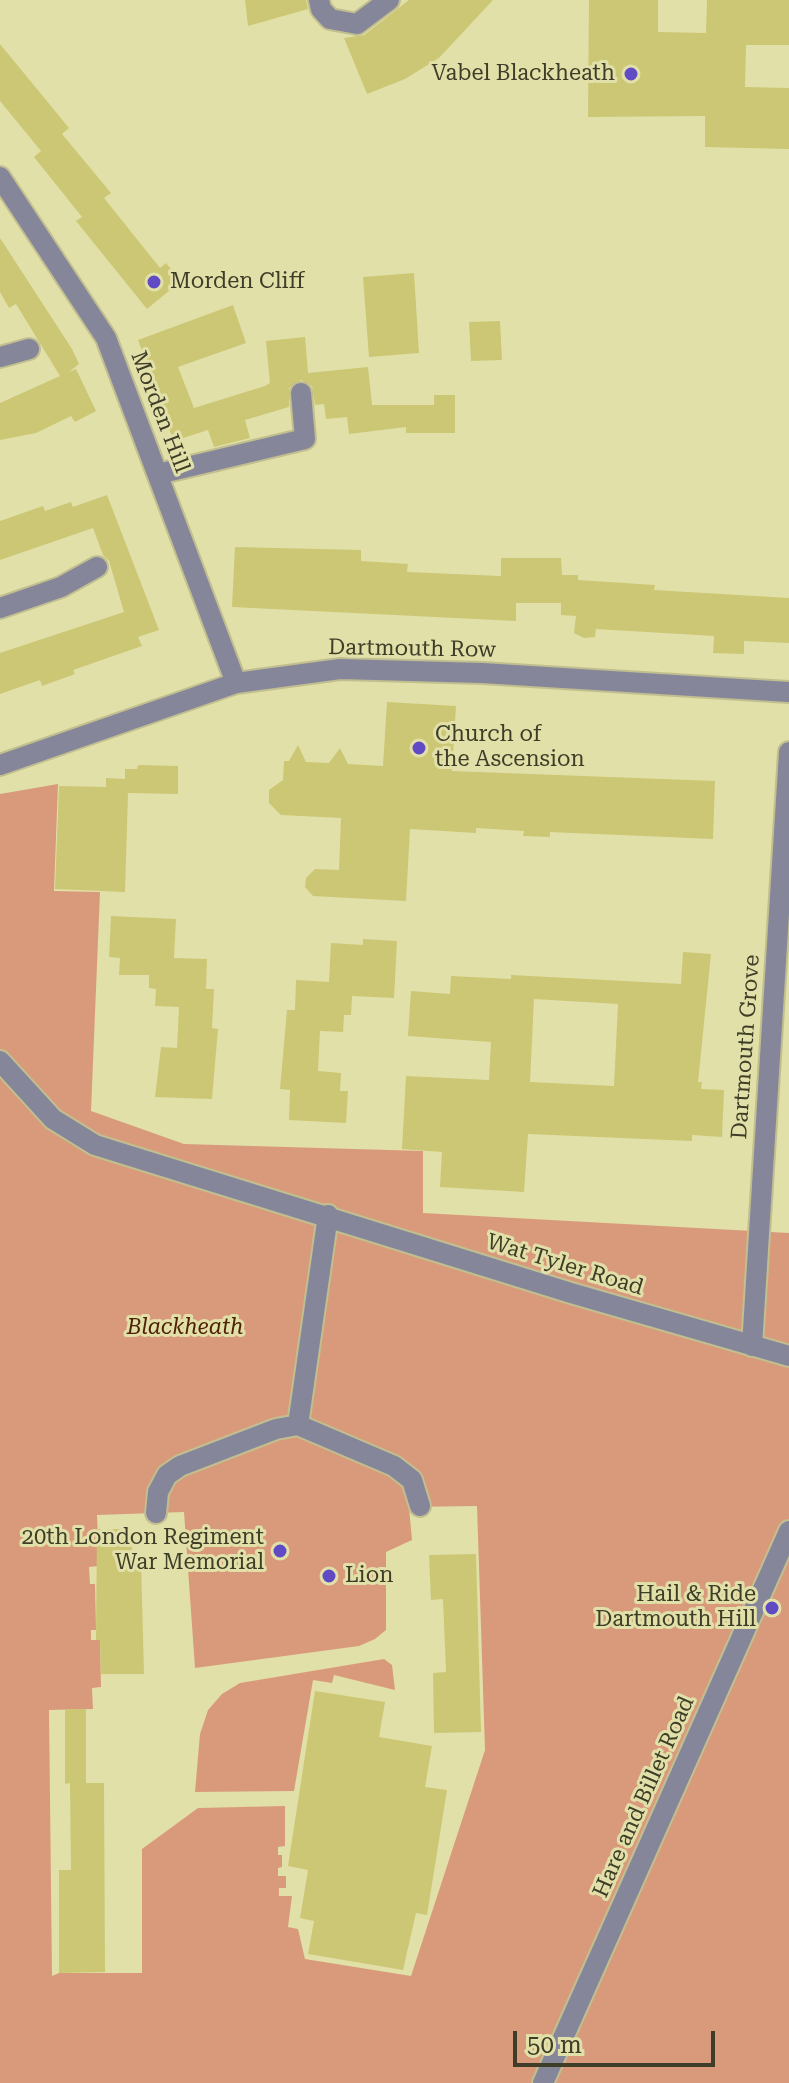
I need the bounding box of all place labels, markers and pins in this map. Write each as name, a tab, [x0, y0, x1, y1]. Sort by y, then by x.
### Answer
place label: Vabel Blackheath	[431, 61, 615, 87]
marker: Vabel Blackheath	[622, 65, 640, 83]
place label: Morden Cliff	[170, 269, 305, 295]
marker: Morden Cliff	[145, 273, 163, 291]
place label: Church of the Ascension	[435, 722, 585, 774]
marker: Church of the Ascension	[410, 739, 428, 757]
place label: 20th London Regiment War Memorial	[22, 1525, 264, 1576]
marker: 20th London Regiment War Memorial	[271, 1542, 289, 1560]
place label: Lion	[345, 1563, 393, 1589]
marker: Lion	[320, 1567, 338, 1585]
place label: Hail & Ride Dartmouth Hill	[595, 1582, 756, 1634]
marker: Hail & Ride Dartmouth Hill	[763, 1599, 781, 1617]

